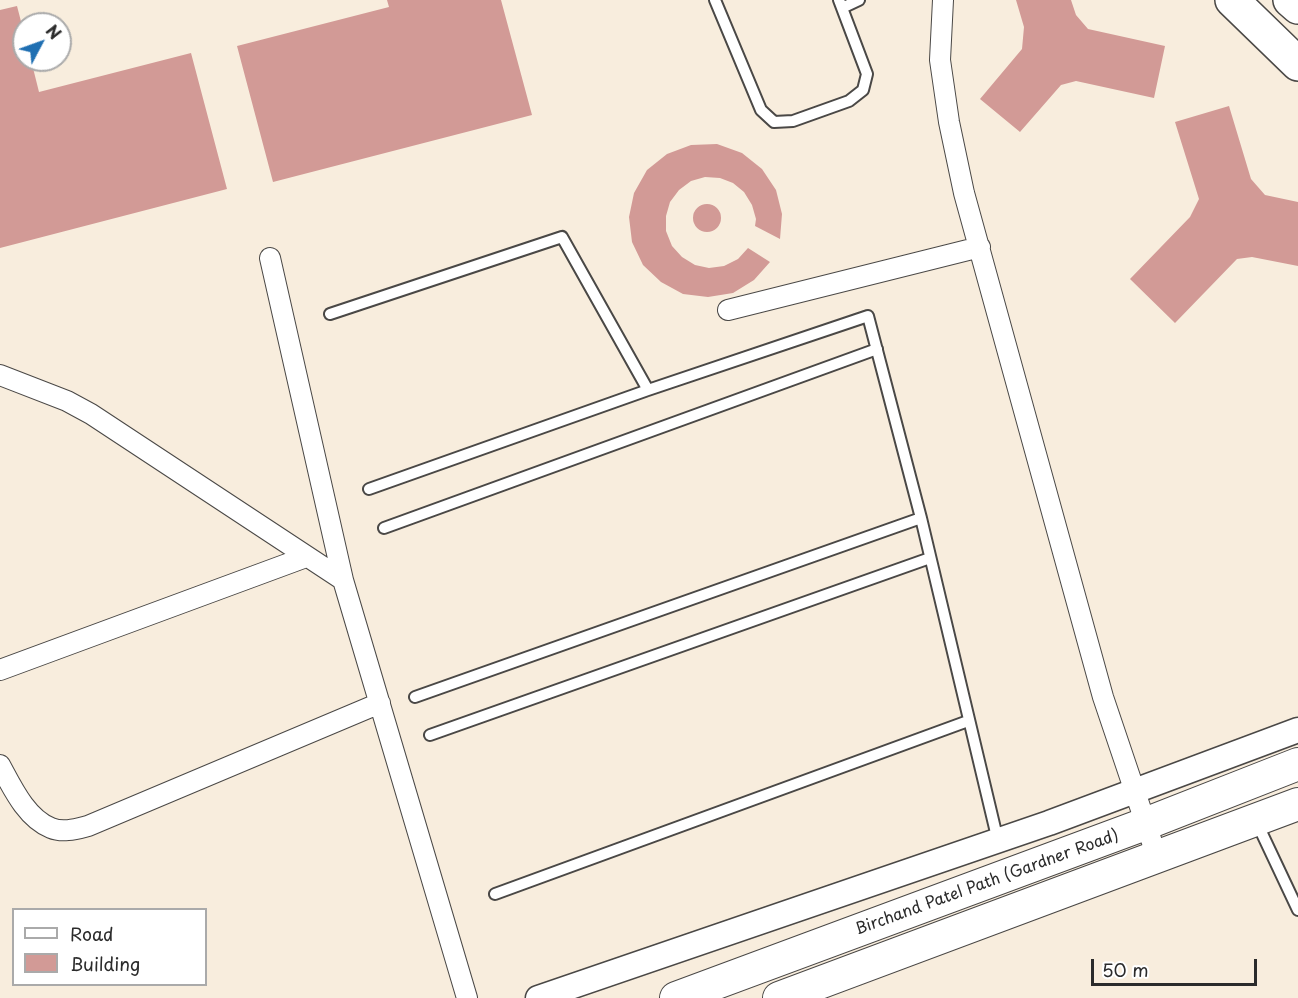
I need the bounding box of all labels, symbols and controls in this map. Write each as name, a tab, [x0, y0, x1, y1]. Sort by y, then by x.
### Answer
north arrow	[12, 12, 72, 72]
text: N	[41, 19, 67, 44]
street label: Birchand Patel Path (Gardner Road)	[853, 826, 1121, 940]
legend	[12, 908, 207, 986]
text: Road	[70, 920, 114, 947]
scale bar	[1094, 947, 1260, 985]
text: Building	[70, 950, 140, 977]
text: 50 m	[1102, 956, 1149, 983]

